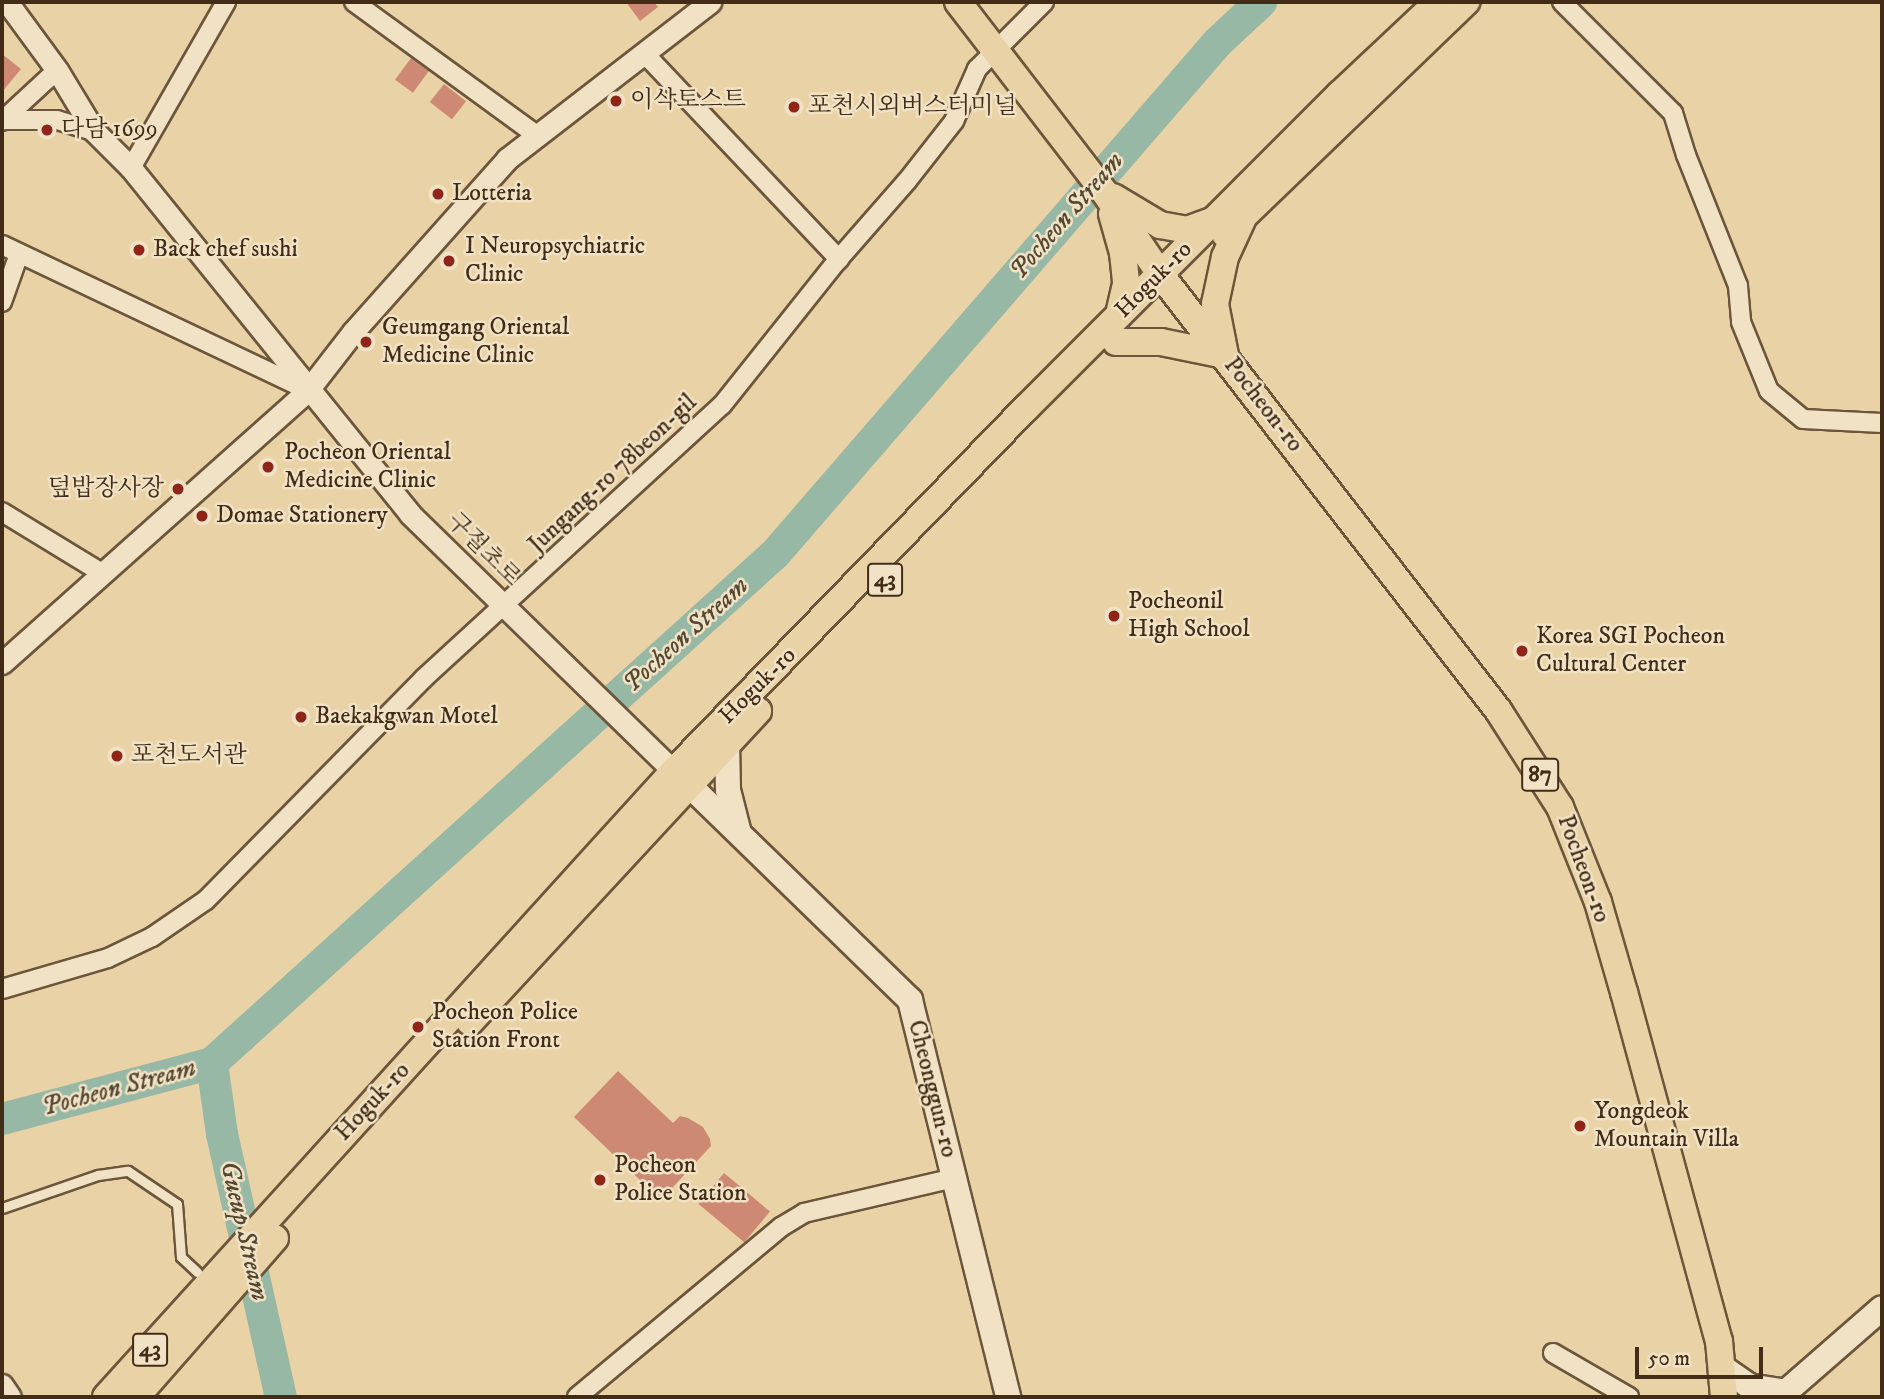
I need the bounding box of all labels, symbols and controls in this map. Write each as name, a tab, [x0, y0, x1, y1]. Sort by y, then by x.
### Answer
place label: 이삭토스트	[630, 87, 746, 115]
marker: 이삭토스트	[608, 93, 624, 109]
place label: 포천시외버스터미널	[808, 93, 1017, 121]
marker: 포천시외버스터미널	[786, 99, 802, 115]
place label: 다담 1699	[61, 116, 158, 144]
marker: 다담 1699	[39, 122, 55, 138]
water label: Pocheon Stream	[1003, 146, 1131, 286]
place label: Lotteria	[452, 180, 532, 208]
marker: Lotteria	[430, 186, 446, 202]
place label: I Neuropsychiatric Clinic	[465, 233, 645, 289]
place label: Back chef sushi	[153, 236, 298, 264]
street label: Hoguk-ro	[1110, 236, 1198, 324]
marker: Back chef sushi	[131, 242, 147, 258]
marker: I Neuropsychiatric Clinic	[439, 251, 459, 271]
place label: Geumgang Oriental Medicine Clinic	[382, 314, 569, 370]
marker: Geumgang Oriental Medicine Clinic	[356, 332, 376, 352]
street label: Pocheon-ro	[1217, 352, 1309, 458]
street label: Jungang-ro 78beon-gil	[523, 389, 703, 559]
place label: Pocheon Oriental Medicine Clinic	[284, 439, 451, 495]
marker: Pocheon Oriental Medicine Clinic	[258, 457, 278, 477]
place label: 덮밥장사장	[48, 475, 164, 503]
marker: 덮밥장사장	[170, 481, 186, 497]
place label: Domae Stationery	[216, 502, 388, 530]
street label: 구절초로	[440, 507, 526, 593]
marker: Domae Stationery	[194, 508, 210, 524]
road number: 43	[866, 560, 904, 600]
water label: Pocheon Stream	[617, 571, 755, 699]
place label: Pocheonil High School	[1128, 588, 1250, 644]
marker: Pocheonil High School	[1106, 608, 1122, 624]
place label: Korea SGI Pocheon Cultural Center	[1536, 623, 1725, 679]
street label: Hoguk-ro	[714, 642, 802, 730]
marker: Korea SGI Pocheon Cultural Center	[1514, 643, 1530, 659]
place label: Baekakgwan Motel	[315, 703, 498, 731]
marker: Baekakgwan Motel	[293, 709, 309, 725]
place label: 포천도서관	[131, 742, 247, 770]
marker: 포천도서관	[109, 748, 125, 764]
road number: 87	[1521, 755, 1559, 794]
street label: Pocheon-ro	[1550, 811, 1616, 927]
place label: Pocheon Police Station Front	[432, 999, 578, 1055]
street label: Cheonggun-ro	[901, 1017, 963, 1161]
marker: Pocheon Police Station Front	[410, 1019, 426, 1035]
water label: Pocheon Stream	[39, 1052, 199, 1124]
street label: Hoguk-ro	[329, 1057, 417, 1147]
place label: Yongdeok Mountain Villa	[1594, 1098, 1739, 1154]
marker: Yongdeok Mountain Villa	[1572, 1118, 1588, 1134]
place label: Pocheon Police Station	[614, 1152, 746, 1208]
water label: Gueup Stream	[213, 1158, 275, 1304]
marker: Pocheon Police Station	[592, 1172, 608, 1188]
road number: 43	[131, 1330, 169, 1370]
scale bar	[1639, 1332, 1767, 1376]
text: 50 m	[1648, 1346, 1690, 1372]

